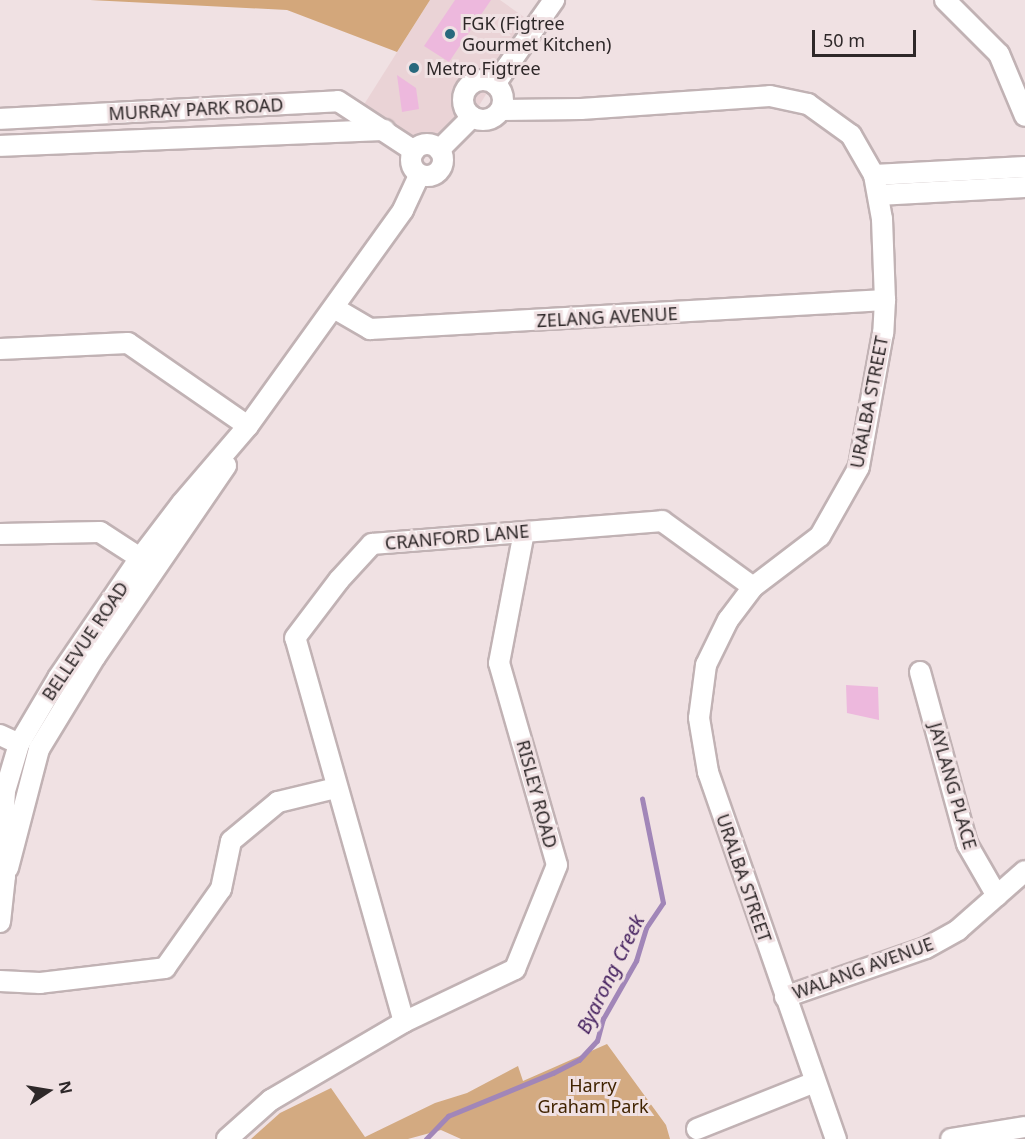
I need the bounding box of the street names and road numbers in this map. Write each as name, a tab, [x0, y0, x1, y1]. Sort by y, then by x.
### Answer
street label: MURRAY PARK ROAD	[108, 94, 284, 124]
street label: ZELANG AVENUE	[536, 303, 678, 331]
street label: URALBA STREET	[846, 334, 892, 470]
street label: CRANFORD LANE	[384, 520, 530, 554]
street label: BELLEVUE ROAD	[37, 577, 133, 705]
street label: JAYLANG PLACE	[925, 720, 981, 852]
street label: RISLEY ROAD	[512, 738, 562, 850]
street label: URALBA STREET	[712, 811, 776, 945]
street label: WALANG AVENUE	[790, 932, 936, 1004]

